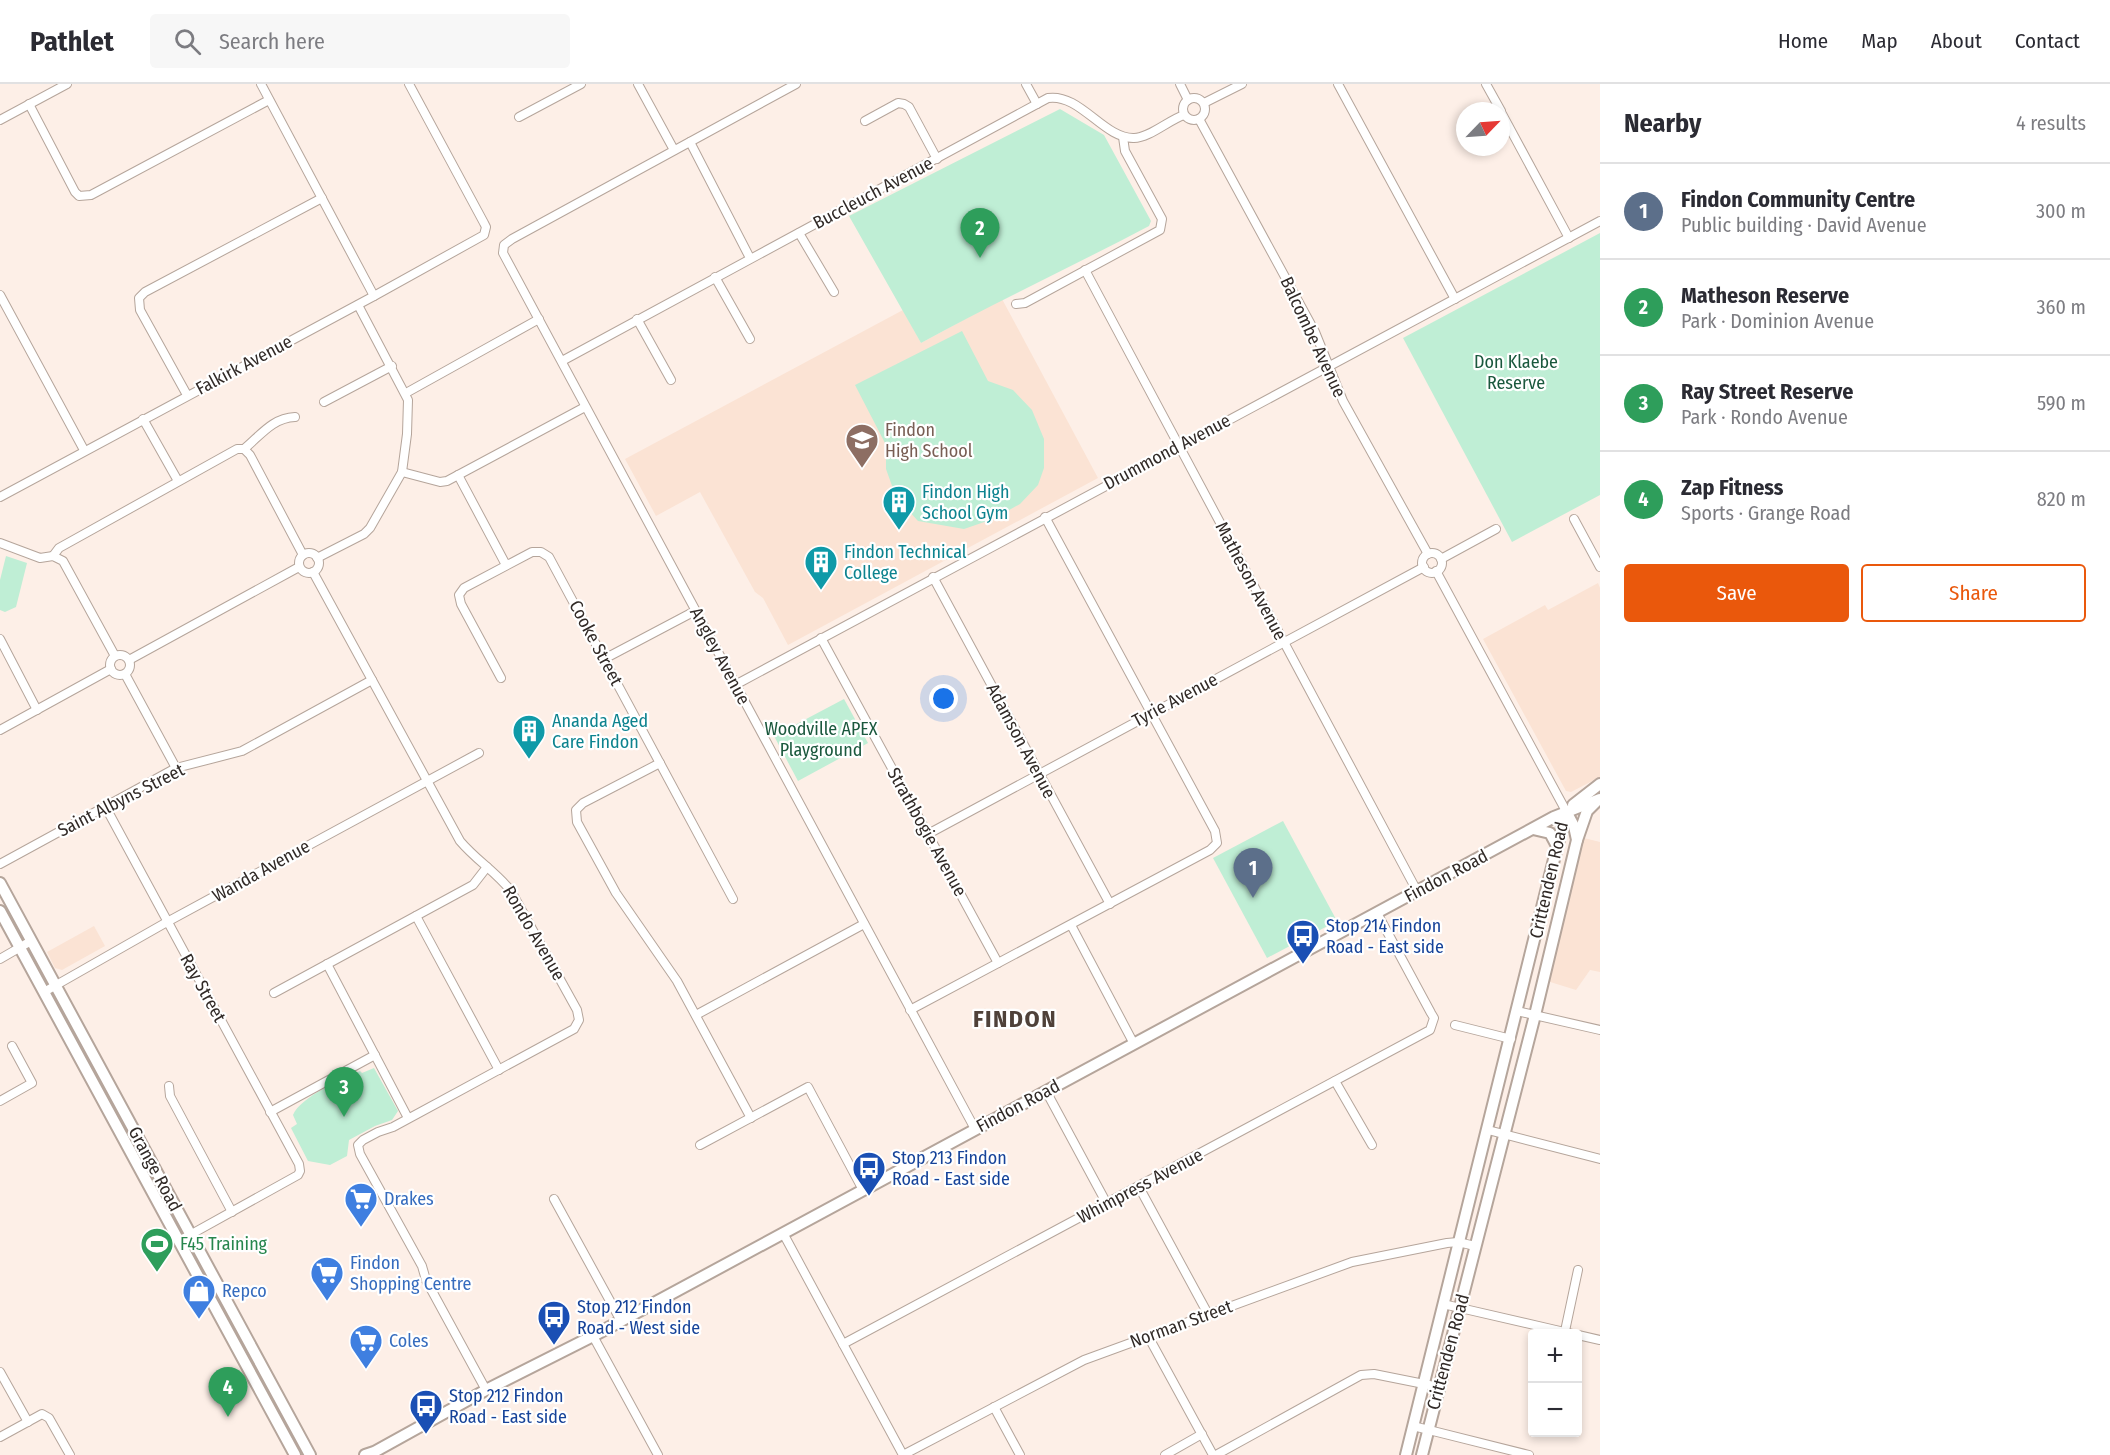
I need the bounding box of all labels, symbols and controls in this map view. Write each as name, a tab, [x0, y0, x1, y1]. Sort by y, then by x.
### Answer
search box	[150, 14, 570, 68]
text: Pathlet	[30, 25, 114, 58]
icon: search	[171, 25, 204, 58]
text: Search here	[219, 28, 325, 55]
text: Home	[1778, 28, 1828, 54]
text: Map	[1861, 28, 1898, 54]
text: About	[1931, 28, 1982, 54]
text: Contact	[2015, 28, 2080, 54]
north arrow	[1456, 102, 1510, 156]
text: Nearby	[1624, 108, 1701, 139]
text: 4 results	[2016, 111, 2086, 135]
street label: Buccleuch Avenue	[809, 152, 937, 234]
text: Findon Community Centre	[1681, 186, 1915, 213]
text: 1	[1639, 199, 1648, 223]
text: 300 m	[2036, 199, 2086, 223]
pin: 2	[960, 208, 1000, 258]
text: Public building · David Avenue	[1681, 213, 1927, 237]
street label: Balcombe Avenue	[1275, 273, 1351, 401]
text: Matheson Reserve	[1681, 282, 1849, 309]
text: 2	[1639, 295, 1648, 319]
text: 360 m	[2037, 295, 2086, 319]
text: Park · Dominion Avenue	[1681, 309, 1874, 333]
street label: Falkirk Avenue	[192, 330, 296, 400]
park label: Don Klaebe Reserve	[1474, 351, 1558, 394]
text: Ray Street Reserve	[1681, 378, 1853, 405]
text: 3	[1639, 391, 1648, 415]
text: 590 m	[2037, 391, 2086, 415]
text: Park · Rondo Avenue	[1681, 405, 1848, 429]
street label: Drummond Avenue	[1100, 409, 1234, 495]
place label: Findon High School	[885, 419, 973, 462]
school or university icon: Findon High School	[844, 422, 880, 469]
text: Zap Fitness	[1681, 474, 1783, 501]
place label: Findon High School Gym	[922, 481, 1010, 524]
building icon: Findon High School Gym	[881, 484, 917, 531]
text: 4	[1638, 487, 1649, 511]
text: 820 m	[2037, 487, 2086, 511]
text: Sports · Grange Road	[1681, 501, 1851, 525]
street label: Matheson Avenue	[1211, 518, 1291, 644]
place label: Findon Technical College	[844, 541, 967, 584]
building icon: Findon Technical College	[803, 544, 839, 591]
button: Save	[1624, 564, 1849, 622]
button: Share	[1861, 564, 2086, 622]
street label: Cooke Street	[564, 597, 628, 689]
street label: Angley Avenue	[685, 603, 755, 709]
street label: Tyrie Avenue	[1128, 668, 1222, 732]
street label: Adamson Avenue	[982, 680, 1061, 802]
your location	[929, 684, 958, 713]
place label: Ananda Aged Care Findon	[552, 710, 648, 753]
building icon: Ananda Aged Care Findon	[511, 713, 547, 760]
park label: Woodville APEX Playground	[764, 718, 878, 761]
street label: Saint Albyns Street	[54, 759, 188, 841]
street label: Strathbogie Avenue	[882, 764, 972, 900]
street label: Crittenden Road	[1525, 819, 1573, 941]
street label: Wanda Avenue	[208, 835, 314, 907]
street label: Findon Road	[1400, 845, 1492, 907]
pin: 1	[1234, 848, 1272, 898]
street label: Rondo Avenue	[498, 882, 570, 984]
place label: Stop 214 Findon Road - East side	[1326, 915, 1444, 958]
bus stop icon: Stop 214 Findon Road - East side	[1285, 918, 1321, 965]
street label: Ray Street	[175, 950, 231, 1026]
district label: FINDON	[973, 1005, 1057, 1033]
pin: 3	[324, 1068, 364, 1117]
street label: Findon Road	[972, 1075, 1064, 1137]
street label: Grange Road	[123, 1123, 187, 1215]
street label: Whimpress Avenue	[1073, 1144, 1207, 1228]
place label: Stop 213 Findon Road - East side	[892, 1147, 1010, 1190]
bus stop icon: Stop 213 Findon Road - East side	[851, 1150, 887, 1197]
supermarket icon: Drakes	[343, 1181, 379, 1228]
place label: Drakes	[384, 1188, 434, 1210]
sports icon: F45 Training	[139, 1226, 175, 1273]
place label: F45 Training	[180, 1233, 268, 1255]
place label: Findon Shopping Centre	[350, 1252, 472, 1295]
supermarket icon: Findon Shopping Centre	[309, 1255, 345, 1302]
shop icon: Repco	[181, 1273, 217, 1320]
place label: Repco	[222, 1280, 267, 1302]
street label: Crittenden Road	[1422, 1292, 1474, 1412]
street label: Norman Street	[1127, 1295, 1235, 1353]
place label: Stop 212 Findon Road - West side	[577, 1296, 700, 1339]
bus stop icon: Stop 212 Findon Road - West side	[536, 1299, 572, 1346]
supermarket icon: Coles	[348, 1323, 384, 1370]
map controls	[1528, 1329, 1582, 1437]
button: +	[1528, 1329, 1582, 1383]
place label: Coles	[389, 1330, 429, 1352]
pin: 4	[208, 1368, 248, 1417]
button: −	[1528, 1383, 1582, 1437]
place label: Stop 212 Findon Road - East side	[449, 1385, 567, 1428]
bus stop icon: Stop 212 Findon Road - East side	[408, 1388, 444, 1435]

